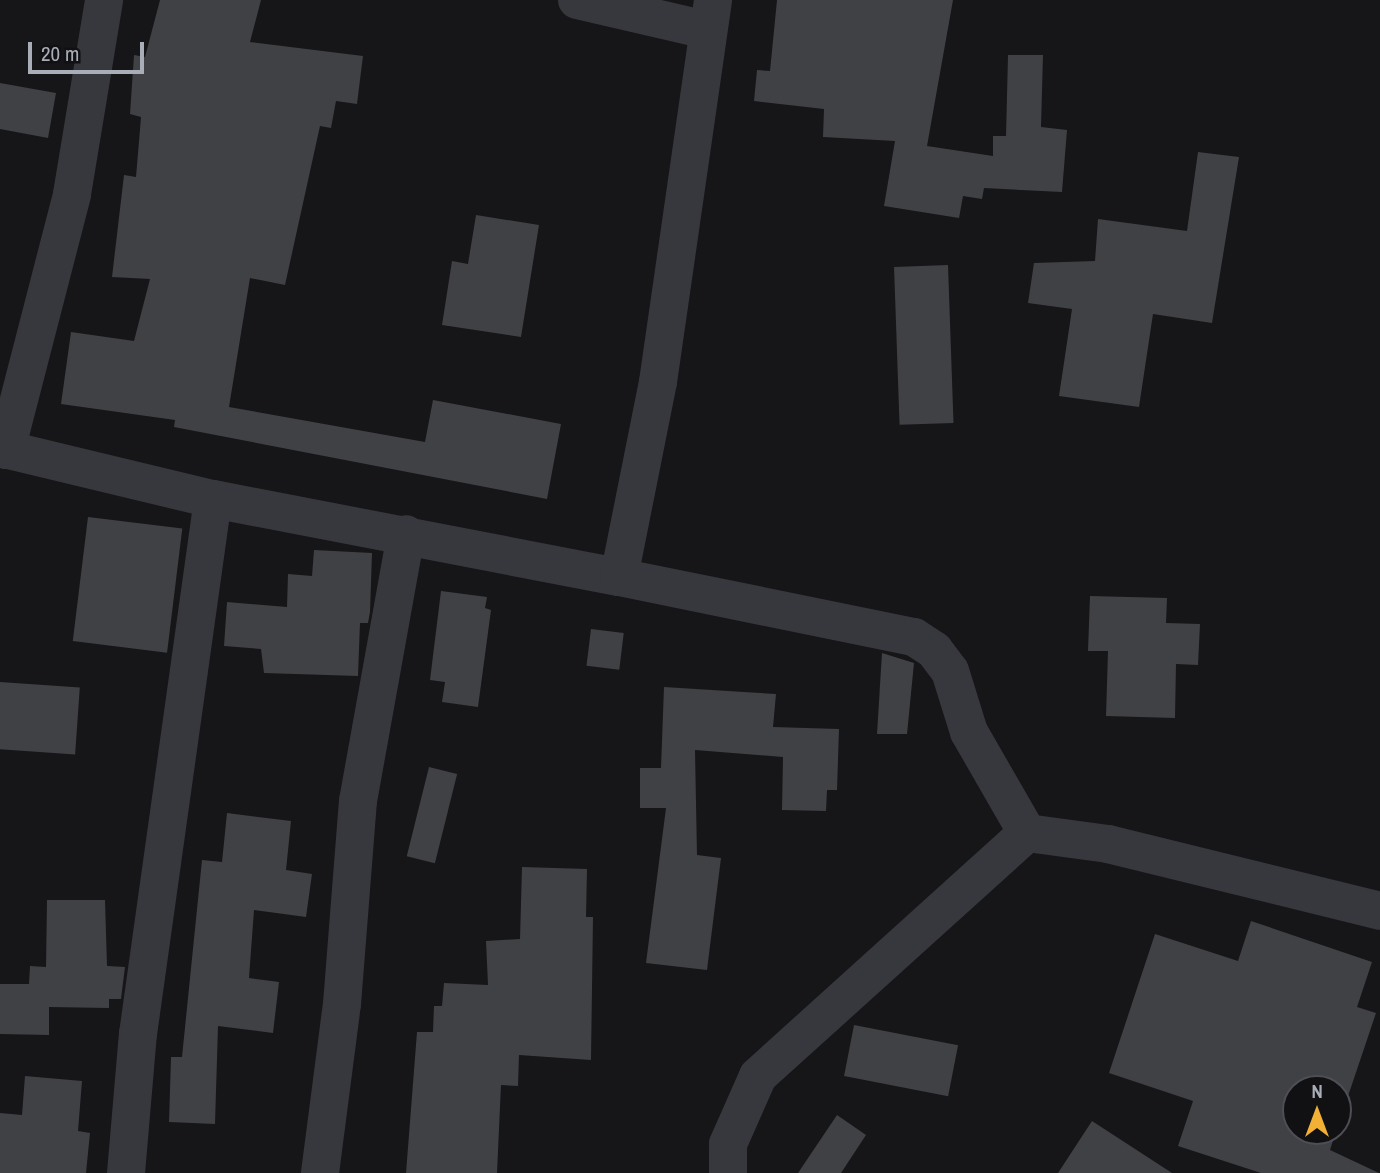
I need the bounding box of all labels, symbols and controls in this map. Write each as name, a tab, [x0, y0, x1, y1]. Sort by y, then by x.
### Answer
scale bar	[32, 28, 147, 72]
text: 20 m	[41, 39, 79, 68]
north arrow	[1282, 1075, 1352, 1145]
text: N	[1311, 1078, 1323, 1104]

